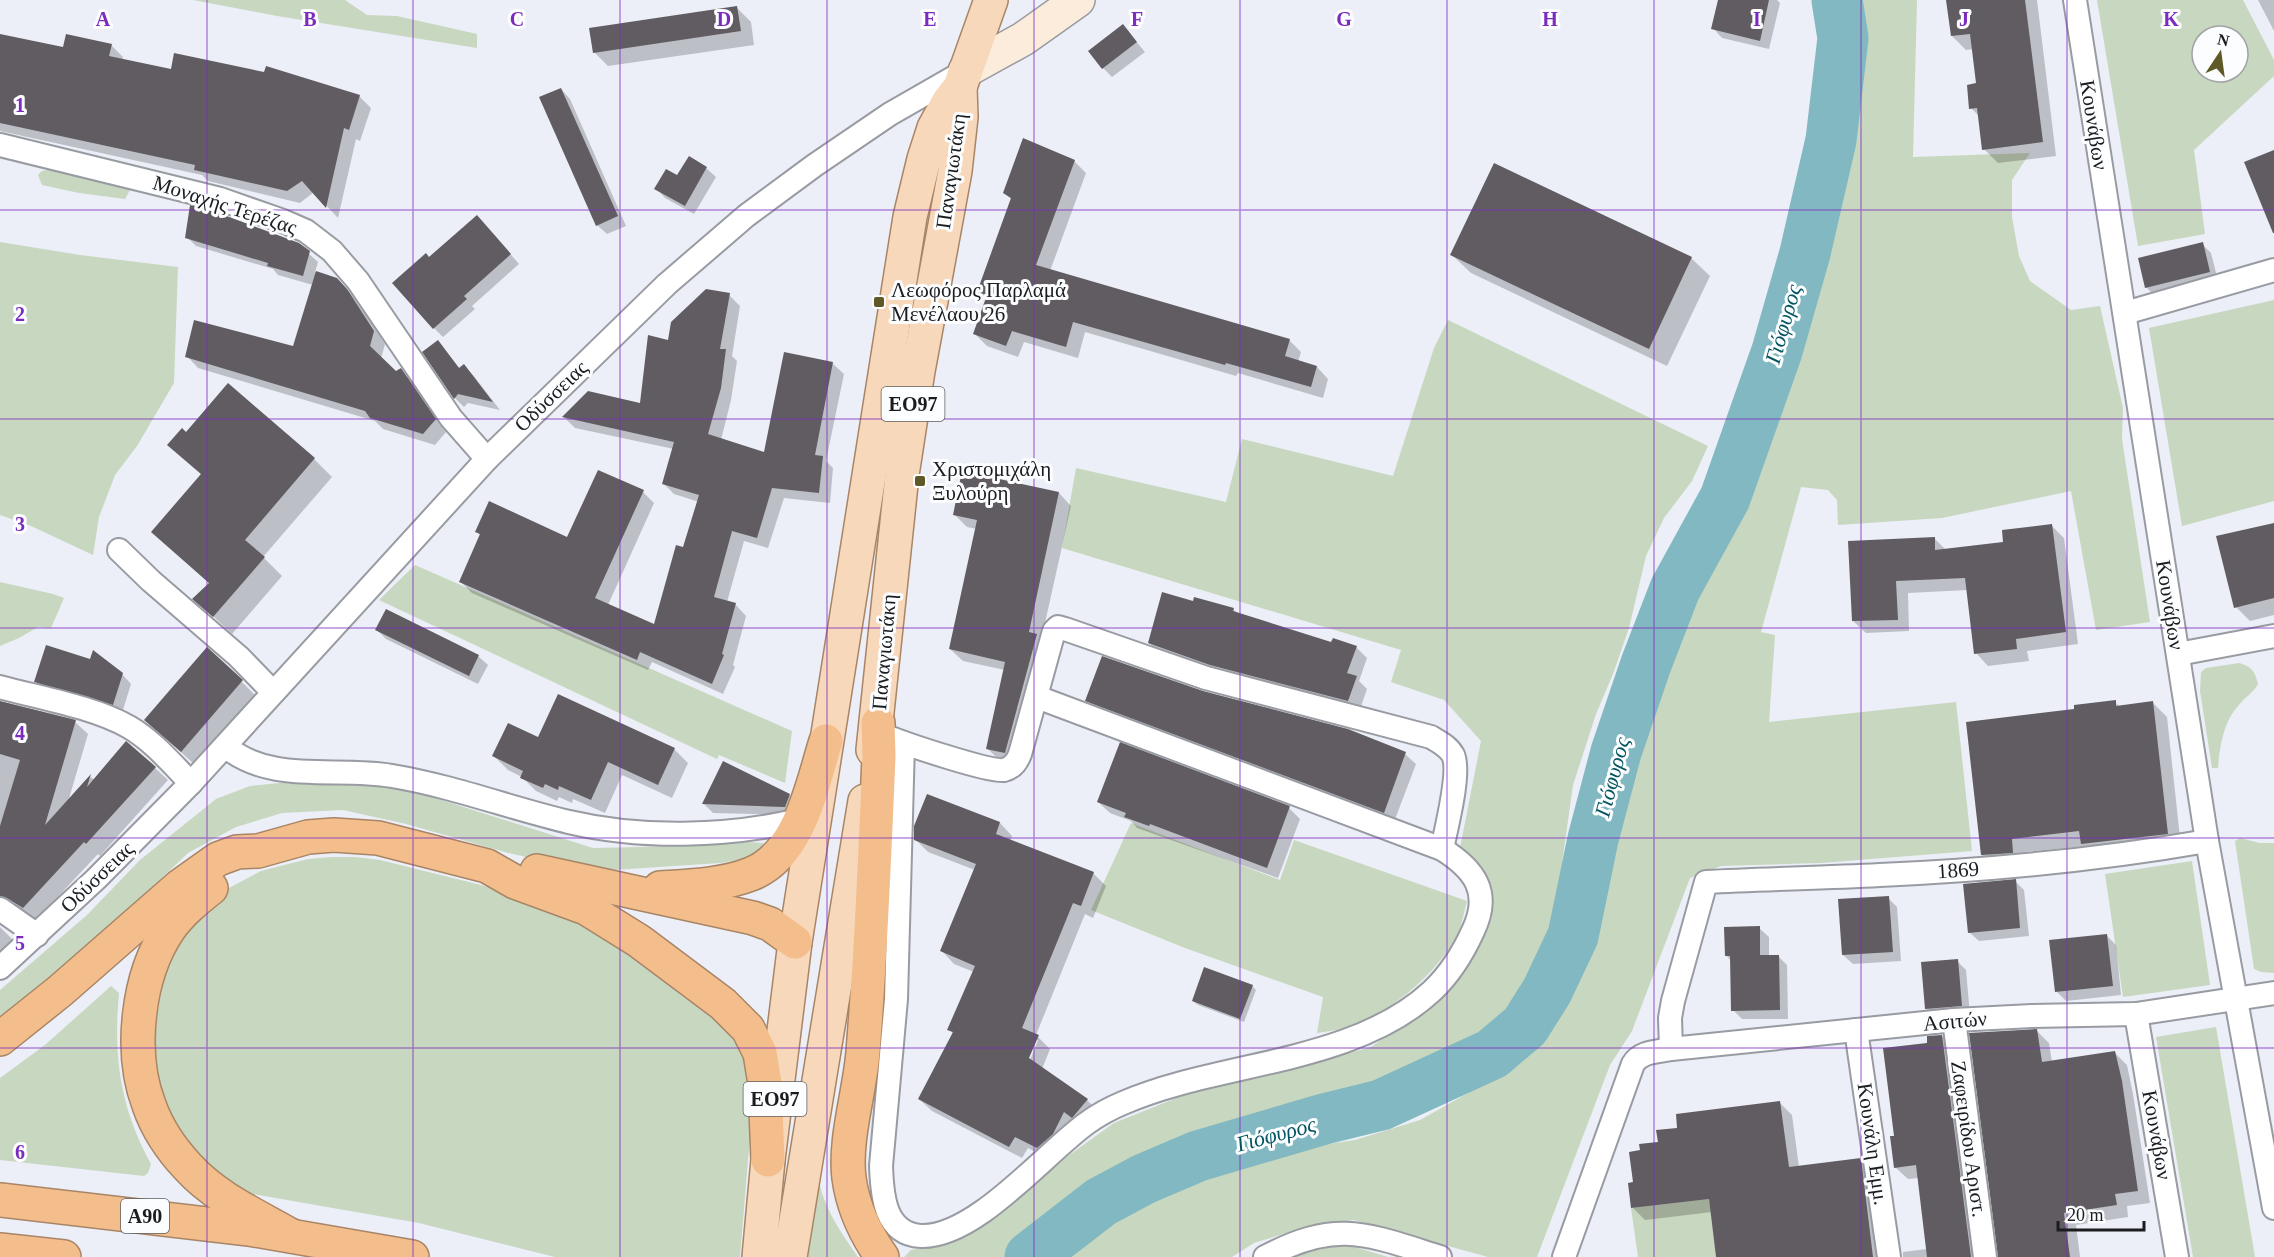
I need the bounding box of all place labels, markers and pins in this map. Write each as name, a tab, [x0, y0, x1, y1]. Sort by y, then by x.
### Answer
place label: Λεωφόρος Παρλαμά Μενέλαου 26	[891, 278, 1066, 326]
marker: Λεωφόρος Παρλαμά Μενέλαου 26	[872, 295, 886, 309]
place label: Χριστομιχάλη Ξυλούρη	[932, 457, 1051, 505]
marker: Χριστομιχάλη Ξυλούρη	[913, 474, 927, 488]

